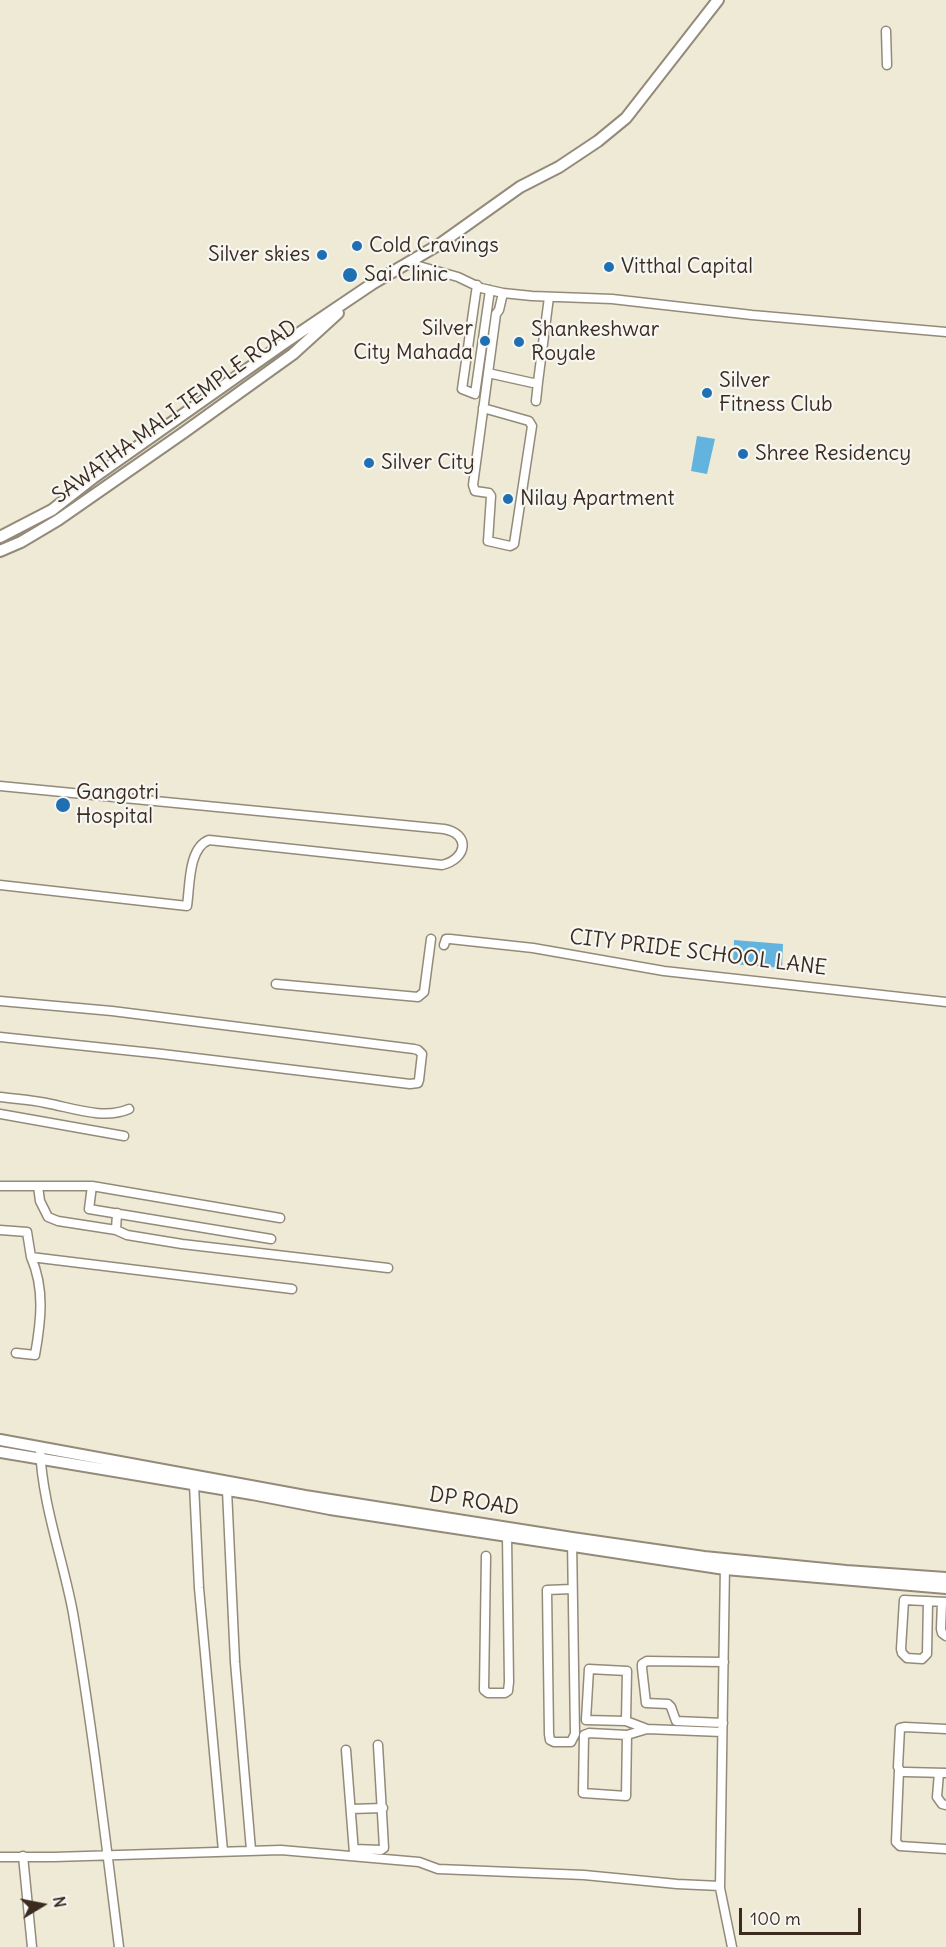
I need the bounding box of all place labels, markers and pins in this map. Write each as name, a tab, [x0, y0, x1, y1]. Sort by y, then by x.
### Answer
place label: Cold Cravings	[369, 233, 499, 259]
marker: Cold Cravings	[350, 239, 364, 253]
place label: Silver skies	[208, 242, 310, 268]
marker: Silver skies	[315, 248, 329, 262]
place label: Vitthal Capital	[621, 254, 753, 280]
marker: Vitthal Capital	[602, 260, 616, 274]
place label: Sai Clinic	[364, 262, 448, 288]
marker: Sai Clinic	[341, 266, 359, 284]
place label: Silver City Mahada	[353, 316, 473, 366]
place label: Shankeshwar Royale	[531, 317, 659, 367]
marker: Silver City Mahada	[478, 334, 492, 348]
marker: Shankeshwar Royale	[512, 335, 526, 349]
place label: Silver Fitness Club	[719, 368, 833, 418]
marker: Silver Fitness Club	[700, 386, 714, 400]
place label: Shree Residency	[755, 441, 911, 467]
marker: Shree Residency	[736, 447, 750, 461]
place label: Silver City	[381, 450, 475, 476]
marker: Silver City	[362, 456, 376, 470]
place label: Nilay Apartment	[520, 486, 674, 512]
marker: Nilay Apartment	[501, 492, 515, 506]
place label: Gangotri Hospital	[76, 780, 159, 830]
marker: Gangotri Hospital	[54, 796, 72, 814]

